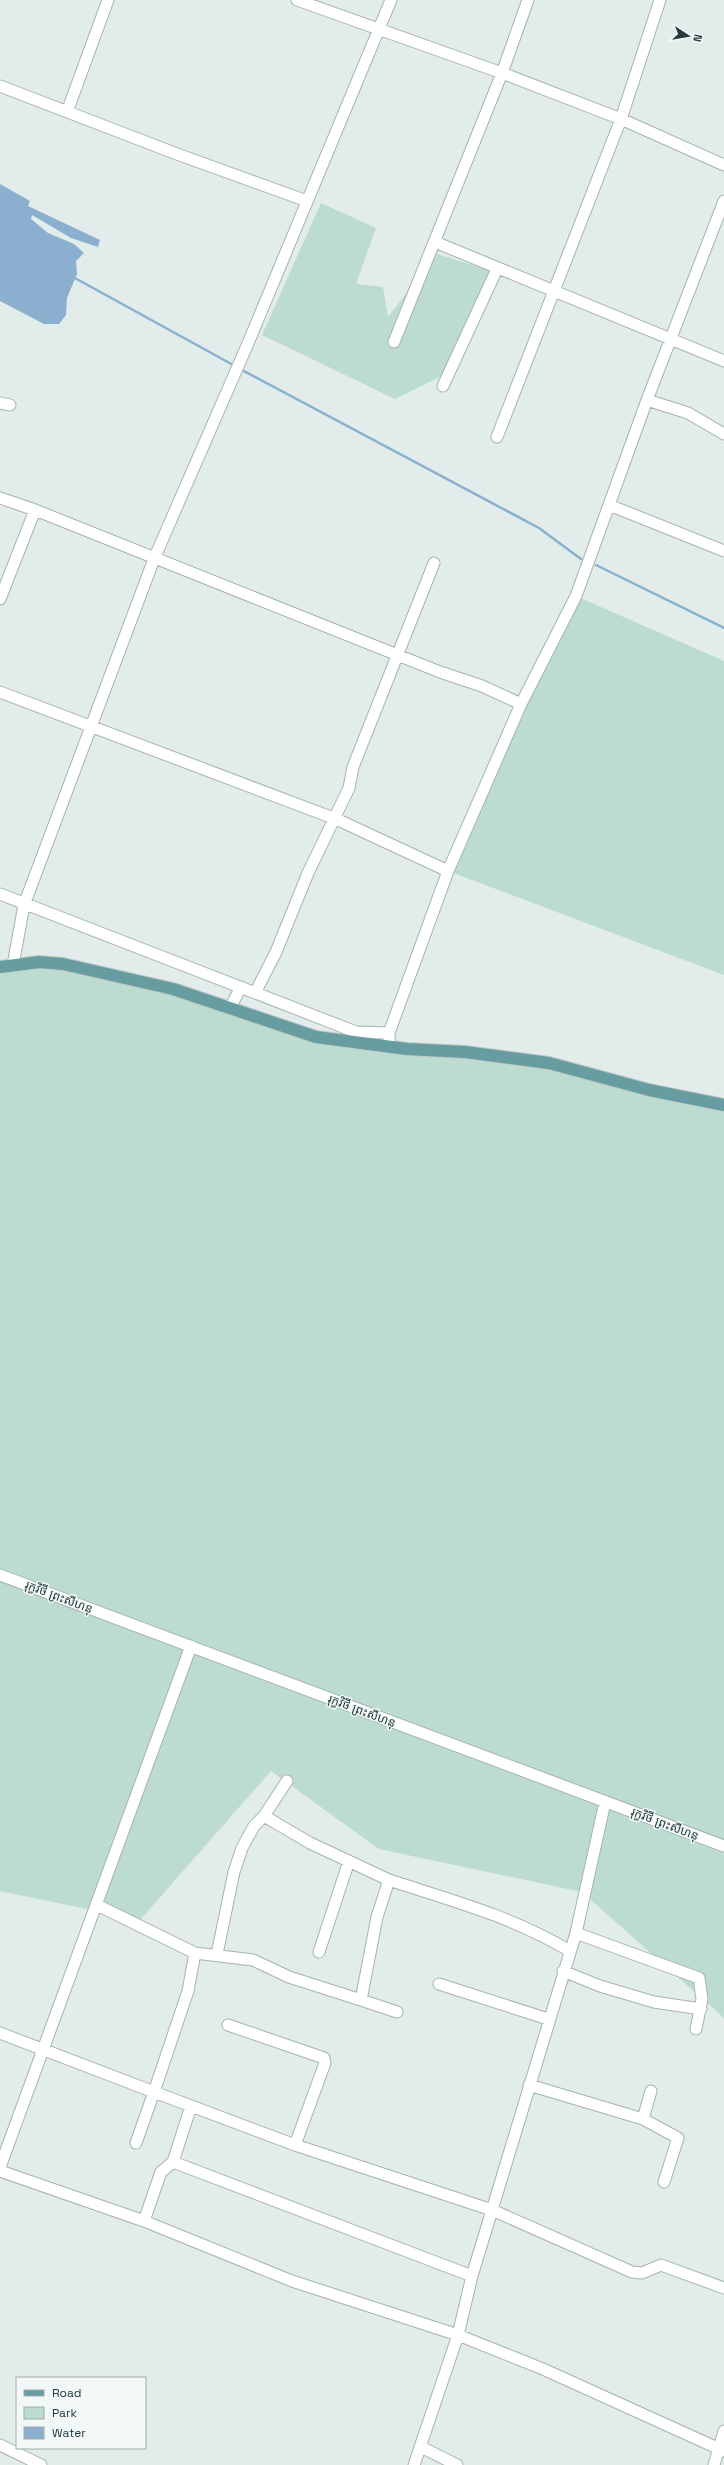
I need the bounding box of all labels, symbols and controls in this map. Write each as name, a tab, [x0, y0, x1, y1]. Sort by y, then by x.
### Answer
north arrow	[668, 16, 708, 56]
text: N	[690, 33, 705, 43]
street label: រុក្ខវិថី ព្រះសីហនុ	[23, 1577, 95, 1617]
street label: រុក្ខវិថី ព្រះសីហនុ	[326, 1691, 398, 1731]
street label: រុក្ខវិថី ព្រះសីហនុ	[629, 1804, 701, 1844]
legend	[16, 2377, 146, 2449]
text: Road	[52, 2385, 81, 2401]
text: Park	[52, 2405, 77, 2421]
text: Water	[52, 2425, 86, 2441]

